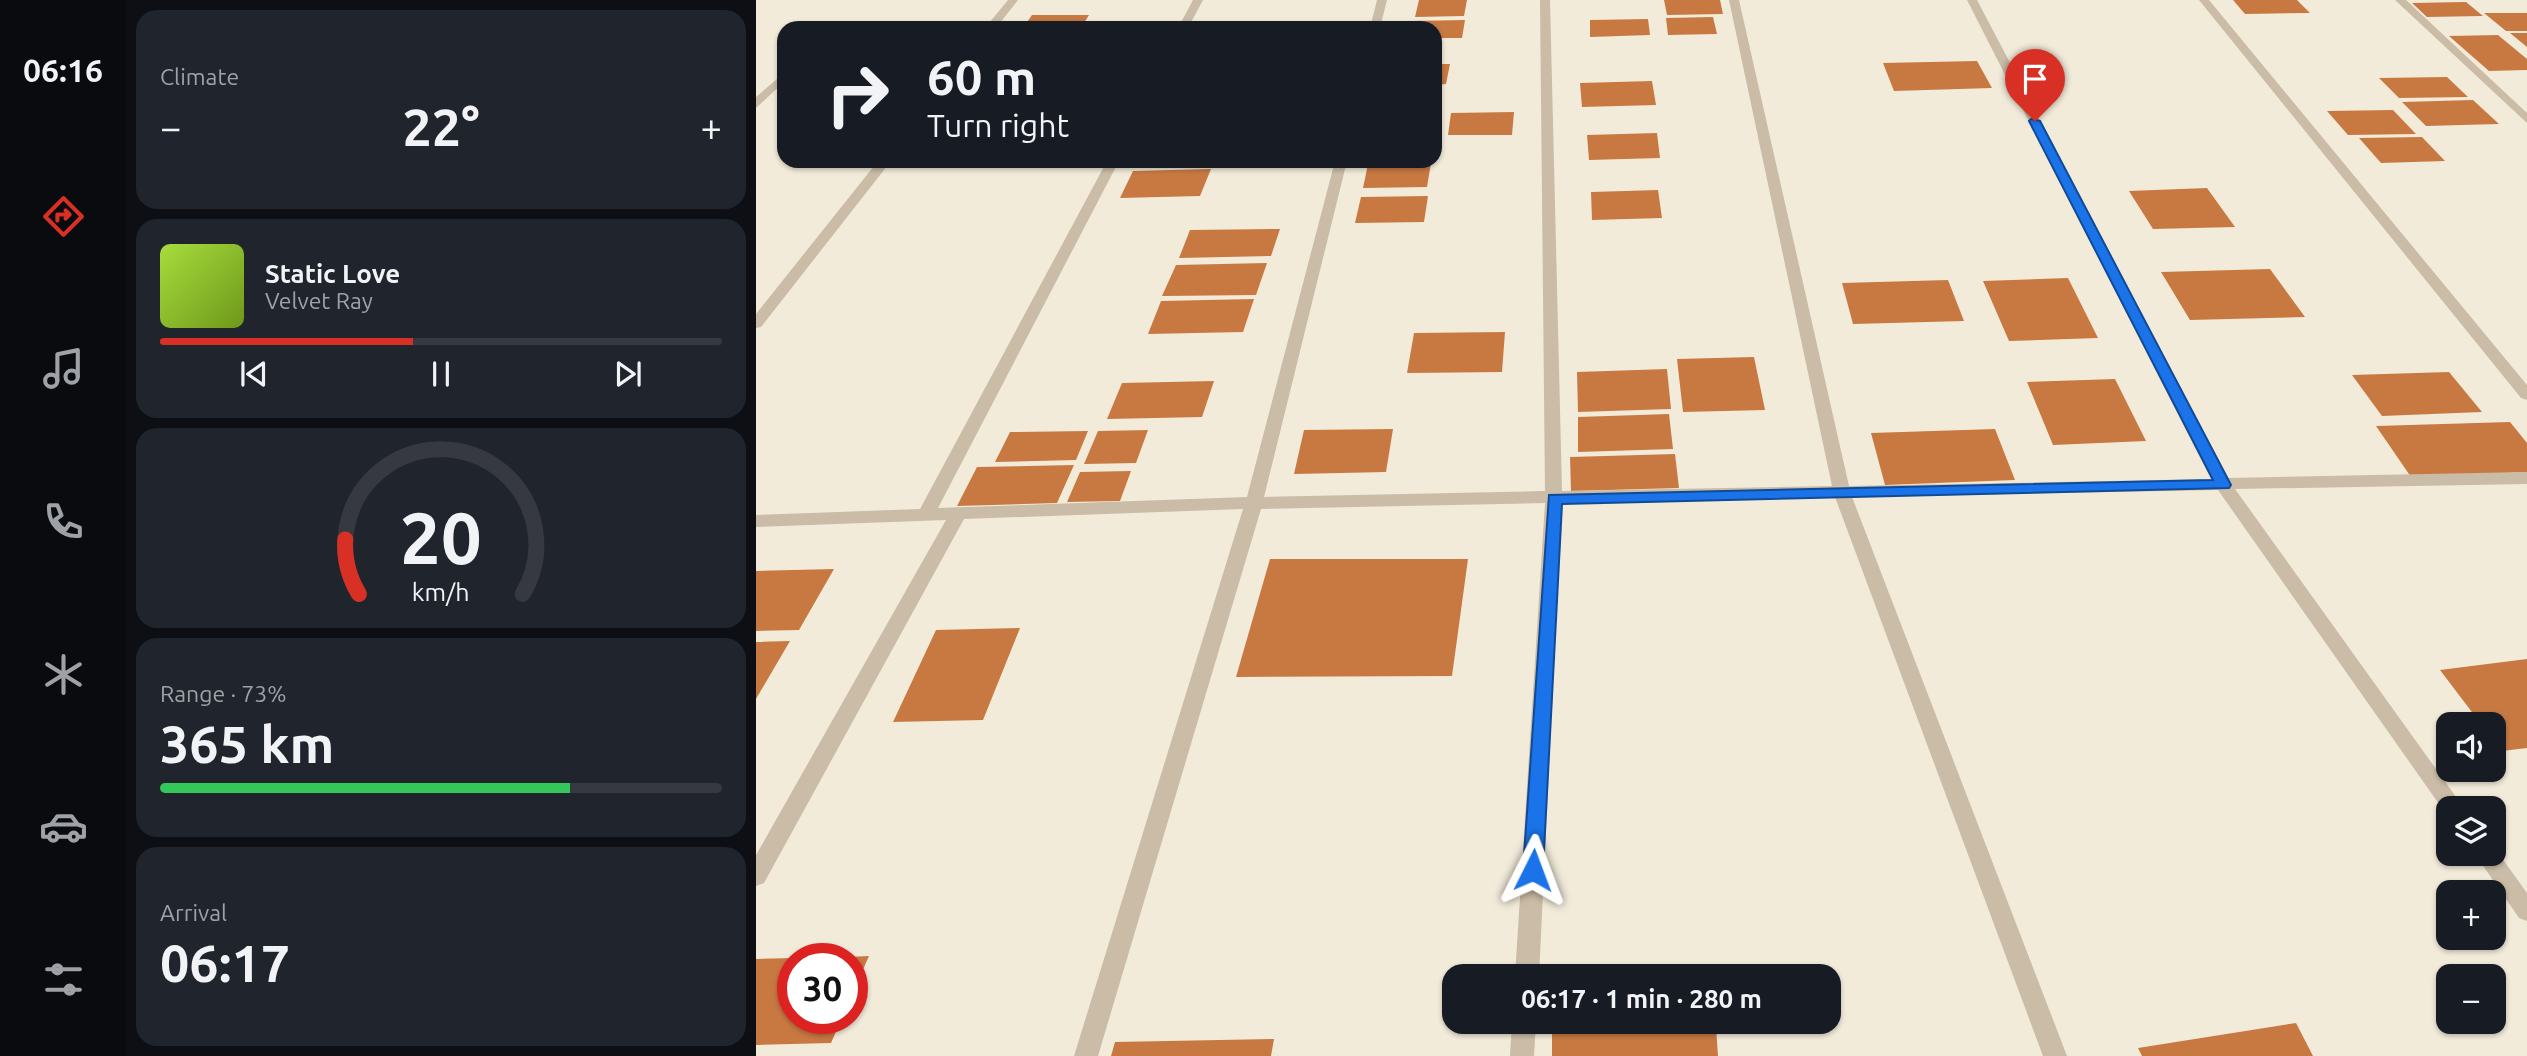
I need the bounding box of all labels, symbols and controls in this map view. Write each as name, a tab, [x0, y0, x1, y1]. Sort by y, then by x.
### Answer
icon: right	[812, 49, 903, 140]
text: 60 m	[927, 49, 1036, 104]
pin	[2005, 49, 2065, 121]
text: 06:16	[23, 52, 103, 88]
icon: arrive	[2016, 60, 2054, 98]
text: Climate	[160, 64, 239, 89]
text: 22°	[402, 98, 480, 156]
text: −	[160, 106, 181, 148]
text: +	[701, 106, 722, 148]
text: Turn right	[927, 107, 1069, 143]
icon: directions	[39, 192, 88, 241]
text: Static Love	[265, 259, 400, 288]
text: Velvet Ray	[265, 288, 373, 313]
icon: music	[39, 344, 88, 393]
icon: previous	[235, 355, 273, 393]
icon: pause	[422, 355, 460, 393]
icon: next	[609, 355, 647, 393]
text: 20	[400, 496, 482, 578]
icon: phone	[39, 497, 88, 546]
text: km/h	[412, 578, 470, 606]
icon: climate	[39, 650, 88, 699]
text: Range · 73%	[160, 681, 287, 706]
map controls	[2436, 712, 2506, 1034]
button: sound	[2436, 712, 2506, 782]
text: 365 km	[160, 715, 334, 773]
button: layers	[2436, 796, 2506, 866]
icon: car	[39, 802, 88, 851]
position arrow	[1496, 833, 1570, 907]
button: +	[2436, 880, 2506, 950]
text: Arrival	[160, 900, 227, 925]
text: 06:17	[160, 934, 290, 992]
speed limit sign: 30	[777, 943, 868, 1034]
icon: filters	[39, 955, 88, 1004]
button: −	[2436, 964, 2506, 1034]
text: 06:17 · 1 min · 280 m	[1521, 984, 1762, 1013]

